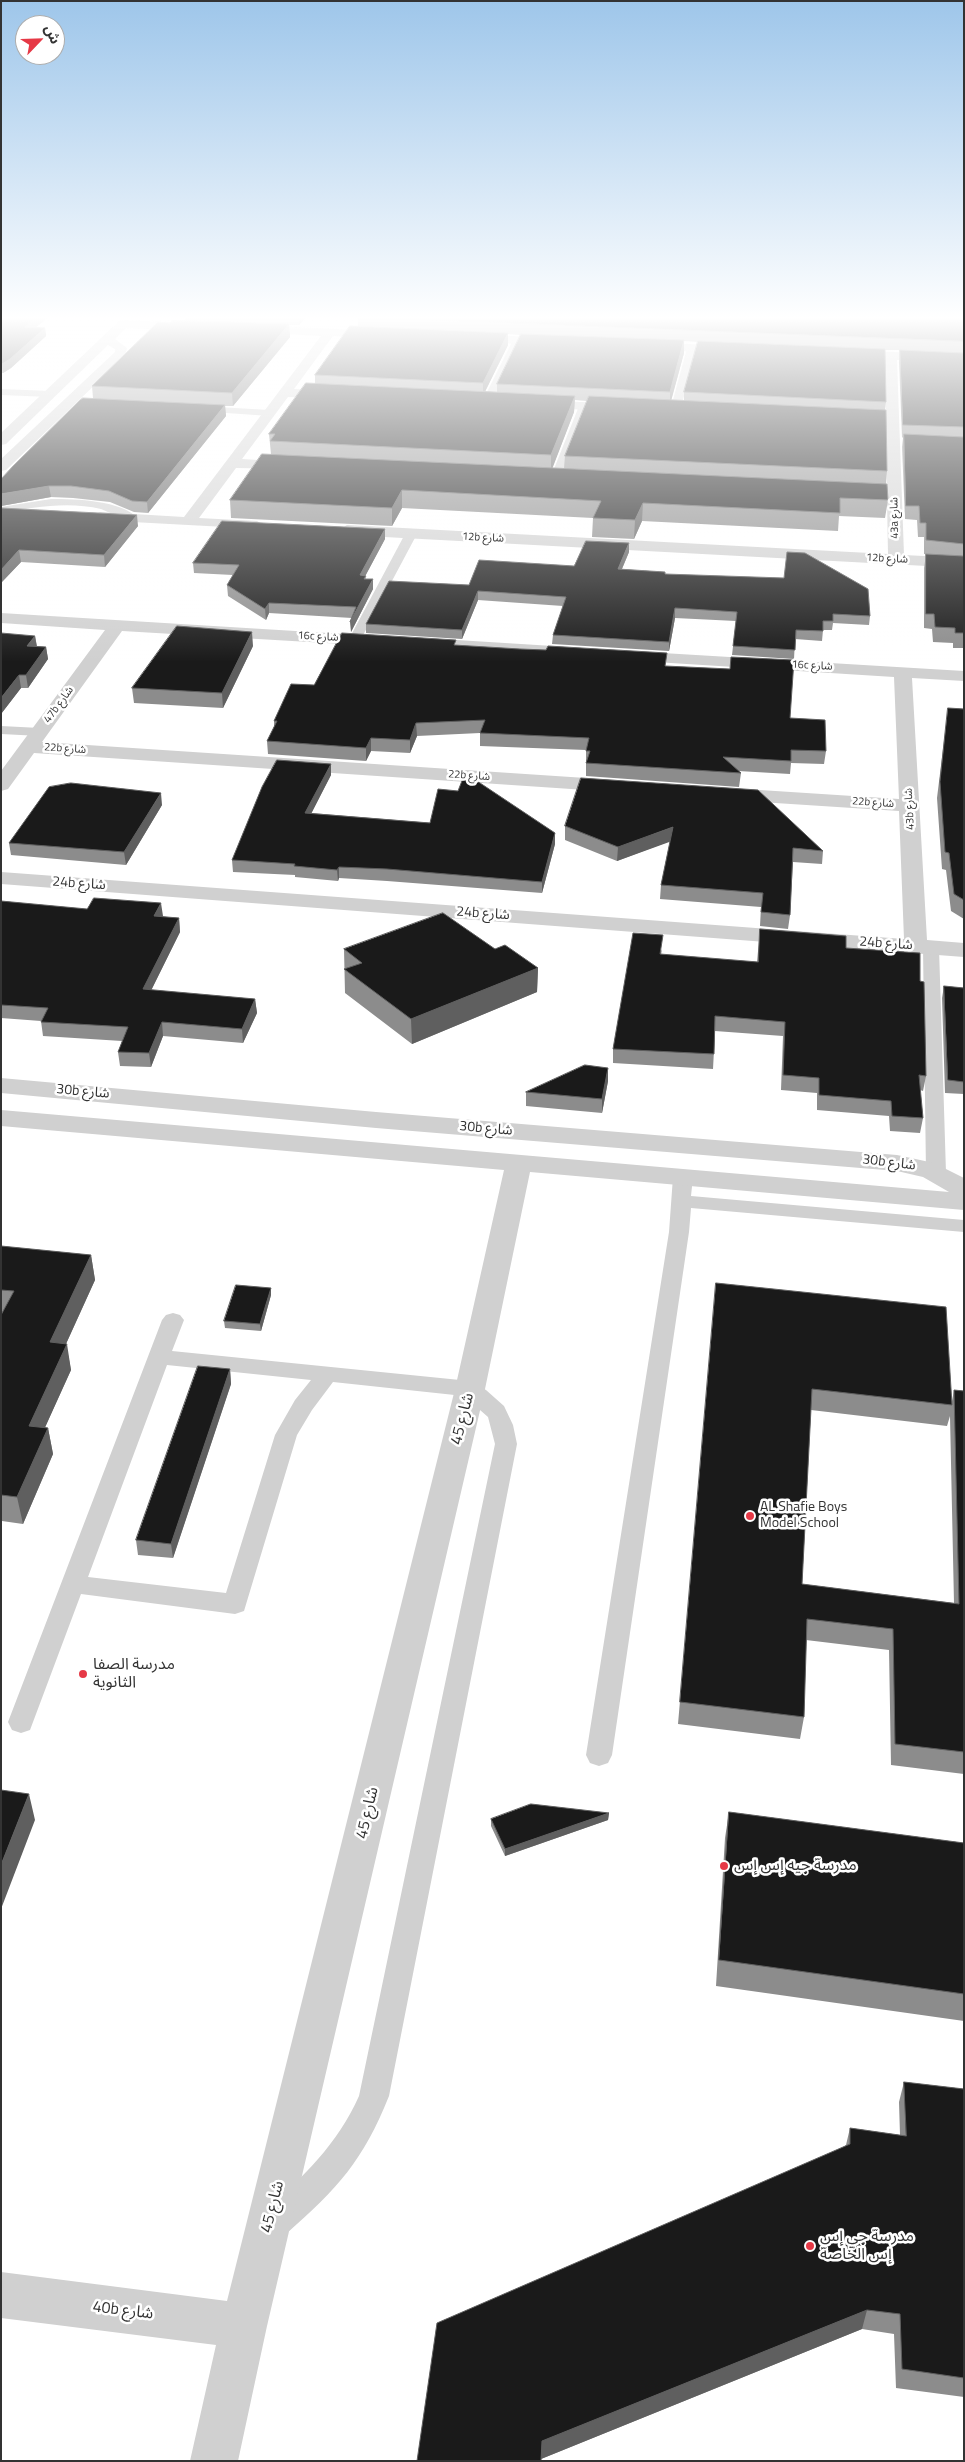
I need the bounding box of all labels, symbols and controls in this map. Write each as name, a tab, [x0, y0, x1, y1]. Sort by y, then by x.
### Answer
north arrow	[15, 15, 65, 65]
text: ش	[40, 21, 67, 47]
street label: 43a شارع	[888, 497, 902, 539]
street label: 12b شارع	[462, 530, 504, 546]
street label: 12b شارع	[866, 551, 908, 567]
street label: 16c شارع	[297, 629, 339, 645]
street label: 16c شارع	[791, 658, 833, 674]
street label: 47b شارع	[41, 684, 77, 726]
street label: 22b شارع	[44, 741, 86, 757]
street label: 22b شارع	[448, 768, 490, 784]
street label: 43b شارع	[902, 788, 918, 830]
street label: 22b شارع	[852, 795, 894, 811]
street label: 24b شارع	[52, 874, 106, 894]
street label: 24b شارع	[456, 904, 510, 924]
street label: 24b شارع	[859, 934, 913, 954]
street label: 30b شارع	[56, 1081, 110, 1103]
street label: 30b شارع	[459, 1118, 513, 1140]
street label: 30b شارع	[861, 1151, 917, 1175]
street label: شارع 45	[447, 1391, 479, 1447]
place label: AL Shafie Boys Model School	[760, 1500, 847, 1532]
marker: AL Shafie Boys Model School	[744, 1510, 756, 1522]
place label: مدرسة الصفا الثانوية	[93, 1655, 175, 1693]
marker: مدرسة الصفا الثانوية	[77, 1668, 89, 1680]
street label: شارع 45	[353, 1785, 383, 1841]
place label: مدرسة جيه إس إس	[734, 1856, 857, 1876]
marker: مدرسة جيه إس إس	[718, 1860, 730, 1872]
street label: شارع 45	[257, 2179, 289, 2235]
place label: مدرسة جي إس إس الخاصة	[820, 2227, 914, 2265]
marker: مدرسة جي إس إس الخاصة	[804, 2240, 816, 2252]
street label: 40b شارع	[92, 2298, 154, 2324]

